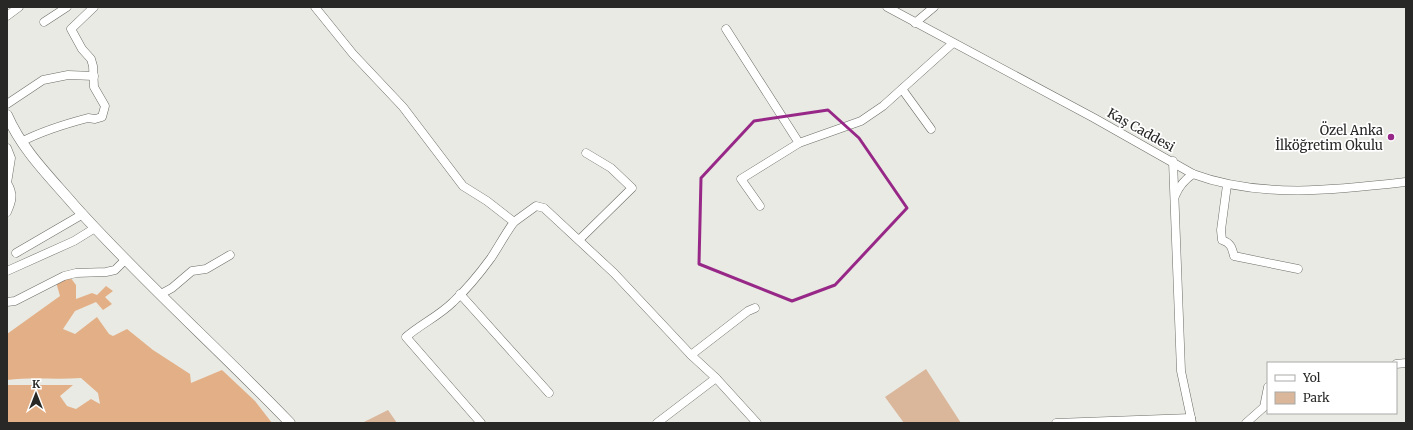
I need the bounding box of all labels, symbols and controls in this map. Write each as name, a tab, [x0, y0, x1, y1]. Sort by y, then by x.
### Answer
street label: Kaş Caddesi	[1104, 104, 1178, 156]
place label: Özel Anka İlköğretim Okulu	[1275, 121, 1383, 154]
marker: Özel Anka İlköğretim Okulu	[1386, 132, 1396, 142]
legend	[1267, 362, 1397, 414]
text: Yol	[1302, 370, 1321, 385]
north arrow	[16, 374, 56, 414]
text: K	[32, 377, 41, 391]
text: Park	[1303, 390, 1330, 405]

